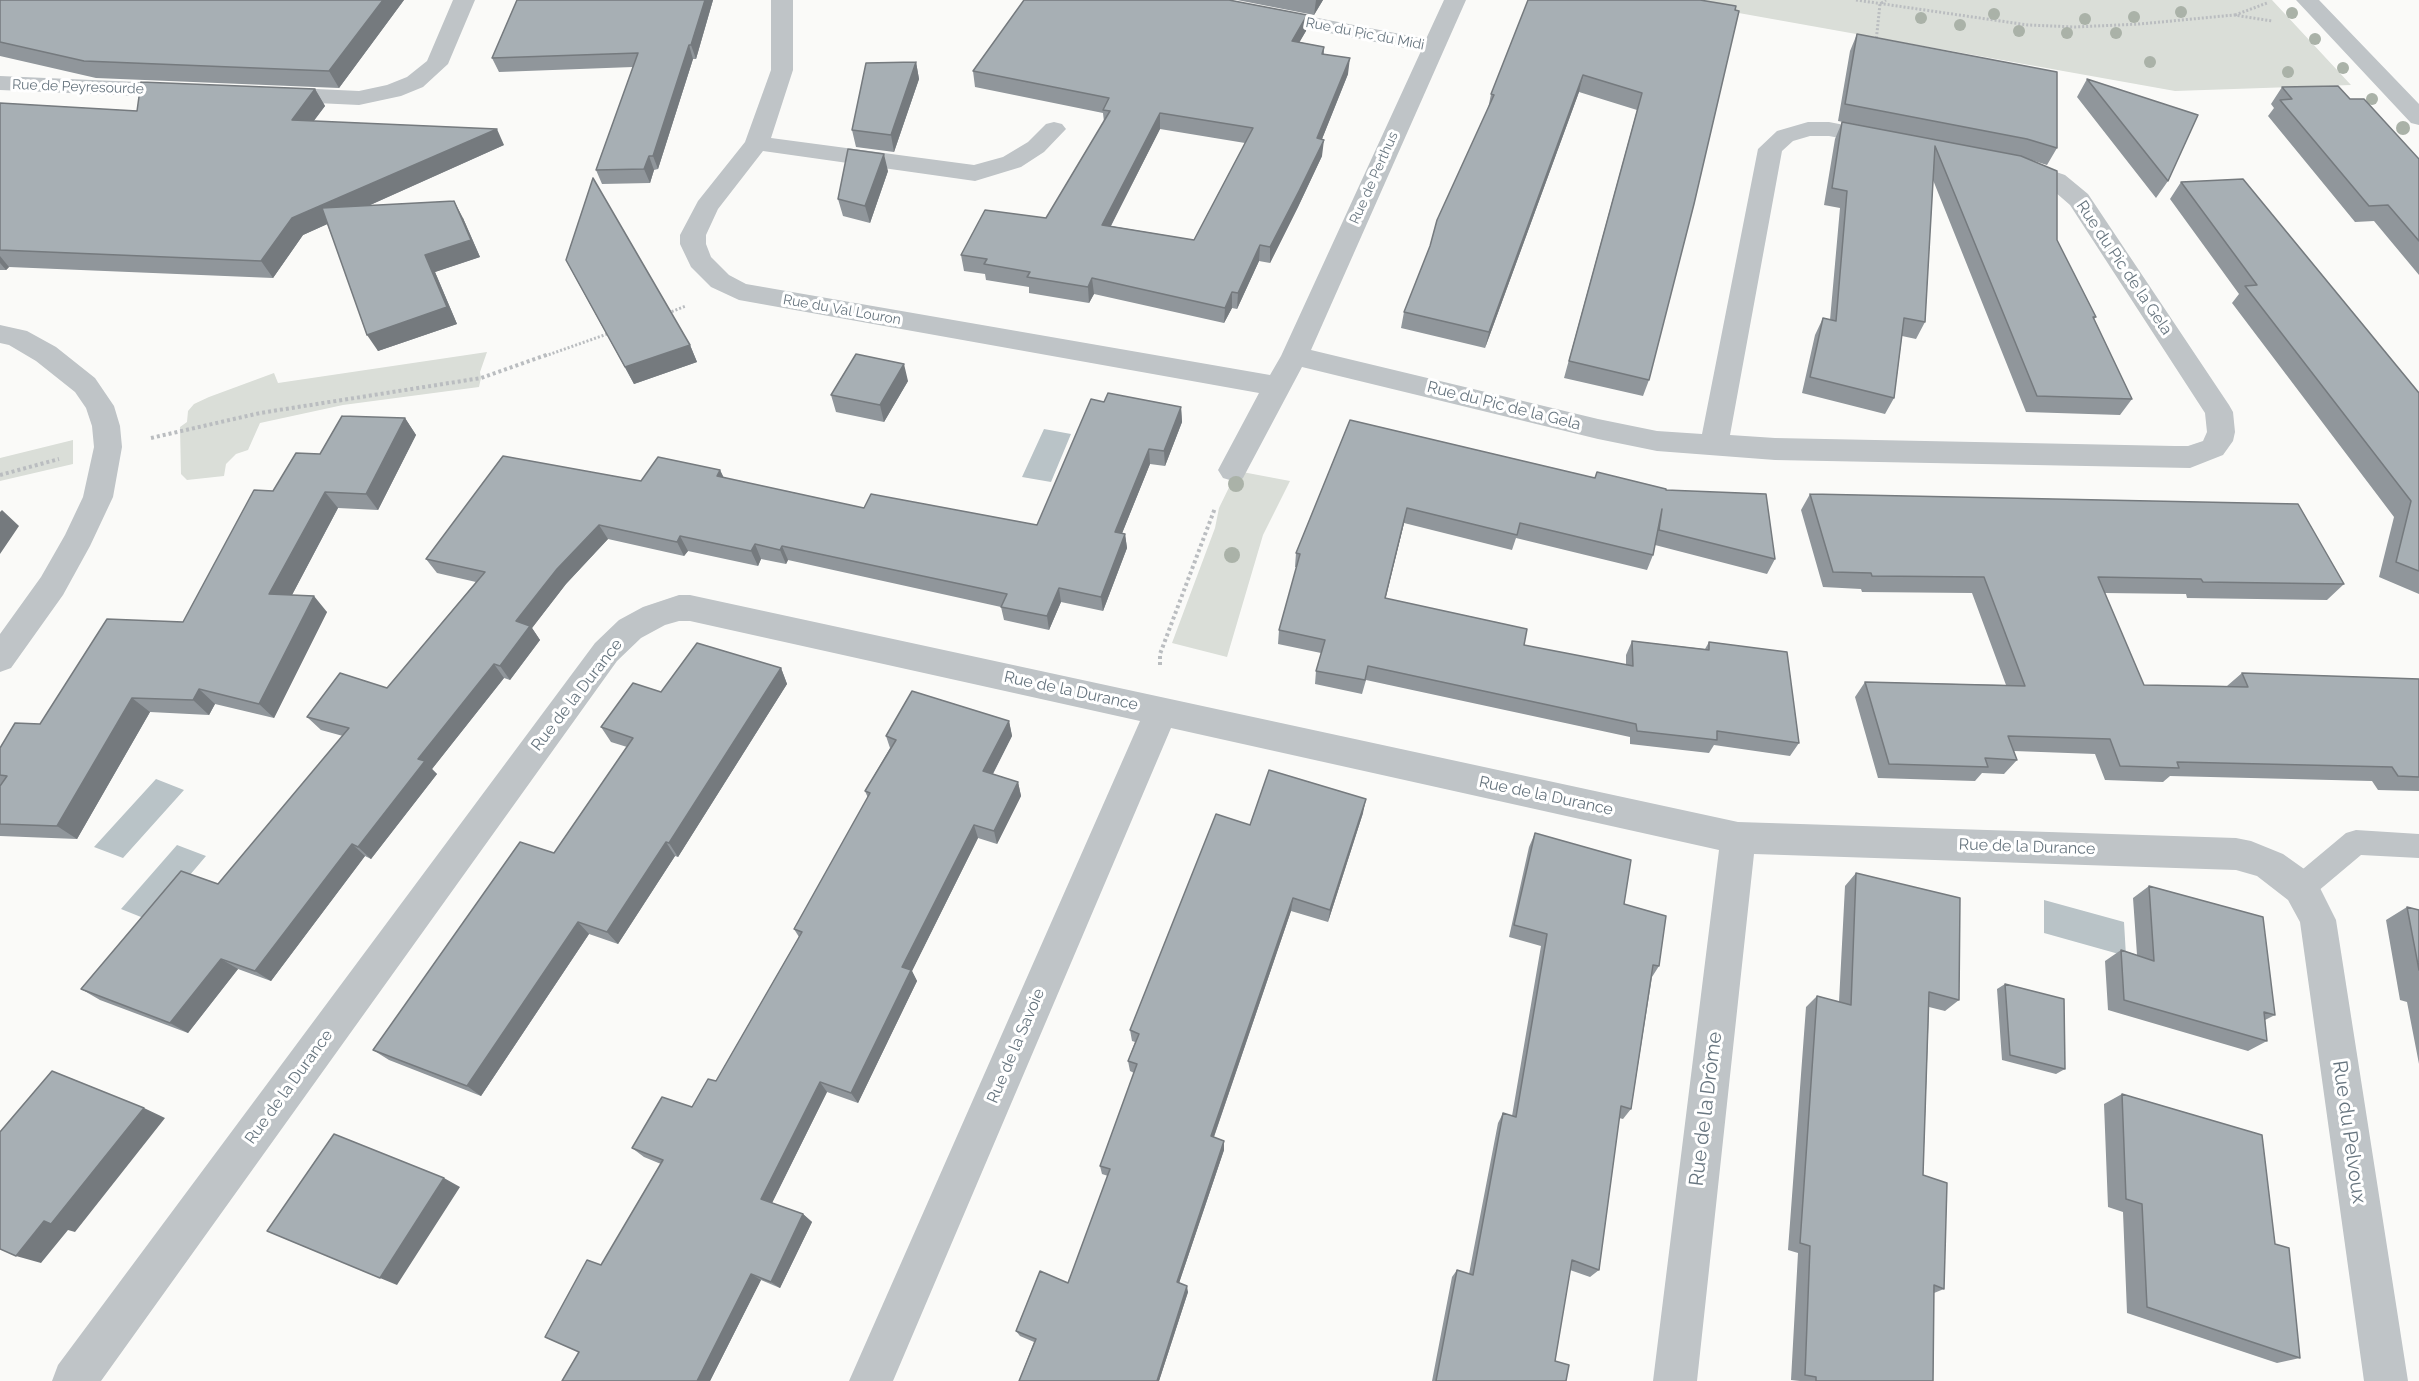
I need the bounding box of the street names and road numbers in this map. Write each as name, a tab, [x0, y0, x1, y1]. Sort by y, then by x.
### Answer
street label: Rue du Pic du Midi	[1304, 14, 1426, 54]
street label: Rue de Peyresourde	[12, 76, 144, 98]
street label: Rue de Perthus	[1346, 129, 1402, 227]
street label: Rue du Pic de la Gela	[2072, 197, 2176, 339]
street label: Rue du Val Louron	[782, 291, 902, 329]
street label: Rue du Pic de la Gela	[1425, 378, 1583, 434]
street label: Rue de la Durance	[527, 635, 627, 755]
street label: Rue de la Durance	[1002, 667, 1140, 715]
street label: Rue de la Durance	[1477, 772, 1615, 820]
street label: Rue de la Durance	[1958, 835, 2096, 859]
street label: Rue de la Savoie	[983, 986, 1049, 1106]
street label: Rue de la Durance	[241, 1026, 337, 1148]
street label: Rue de la Drôme	[1685, 1030, 1727, 1188]
street label: Rue du Pelvoux	[2327, 1059, 2371, 1205]

